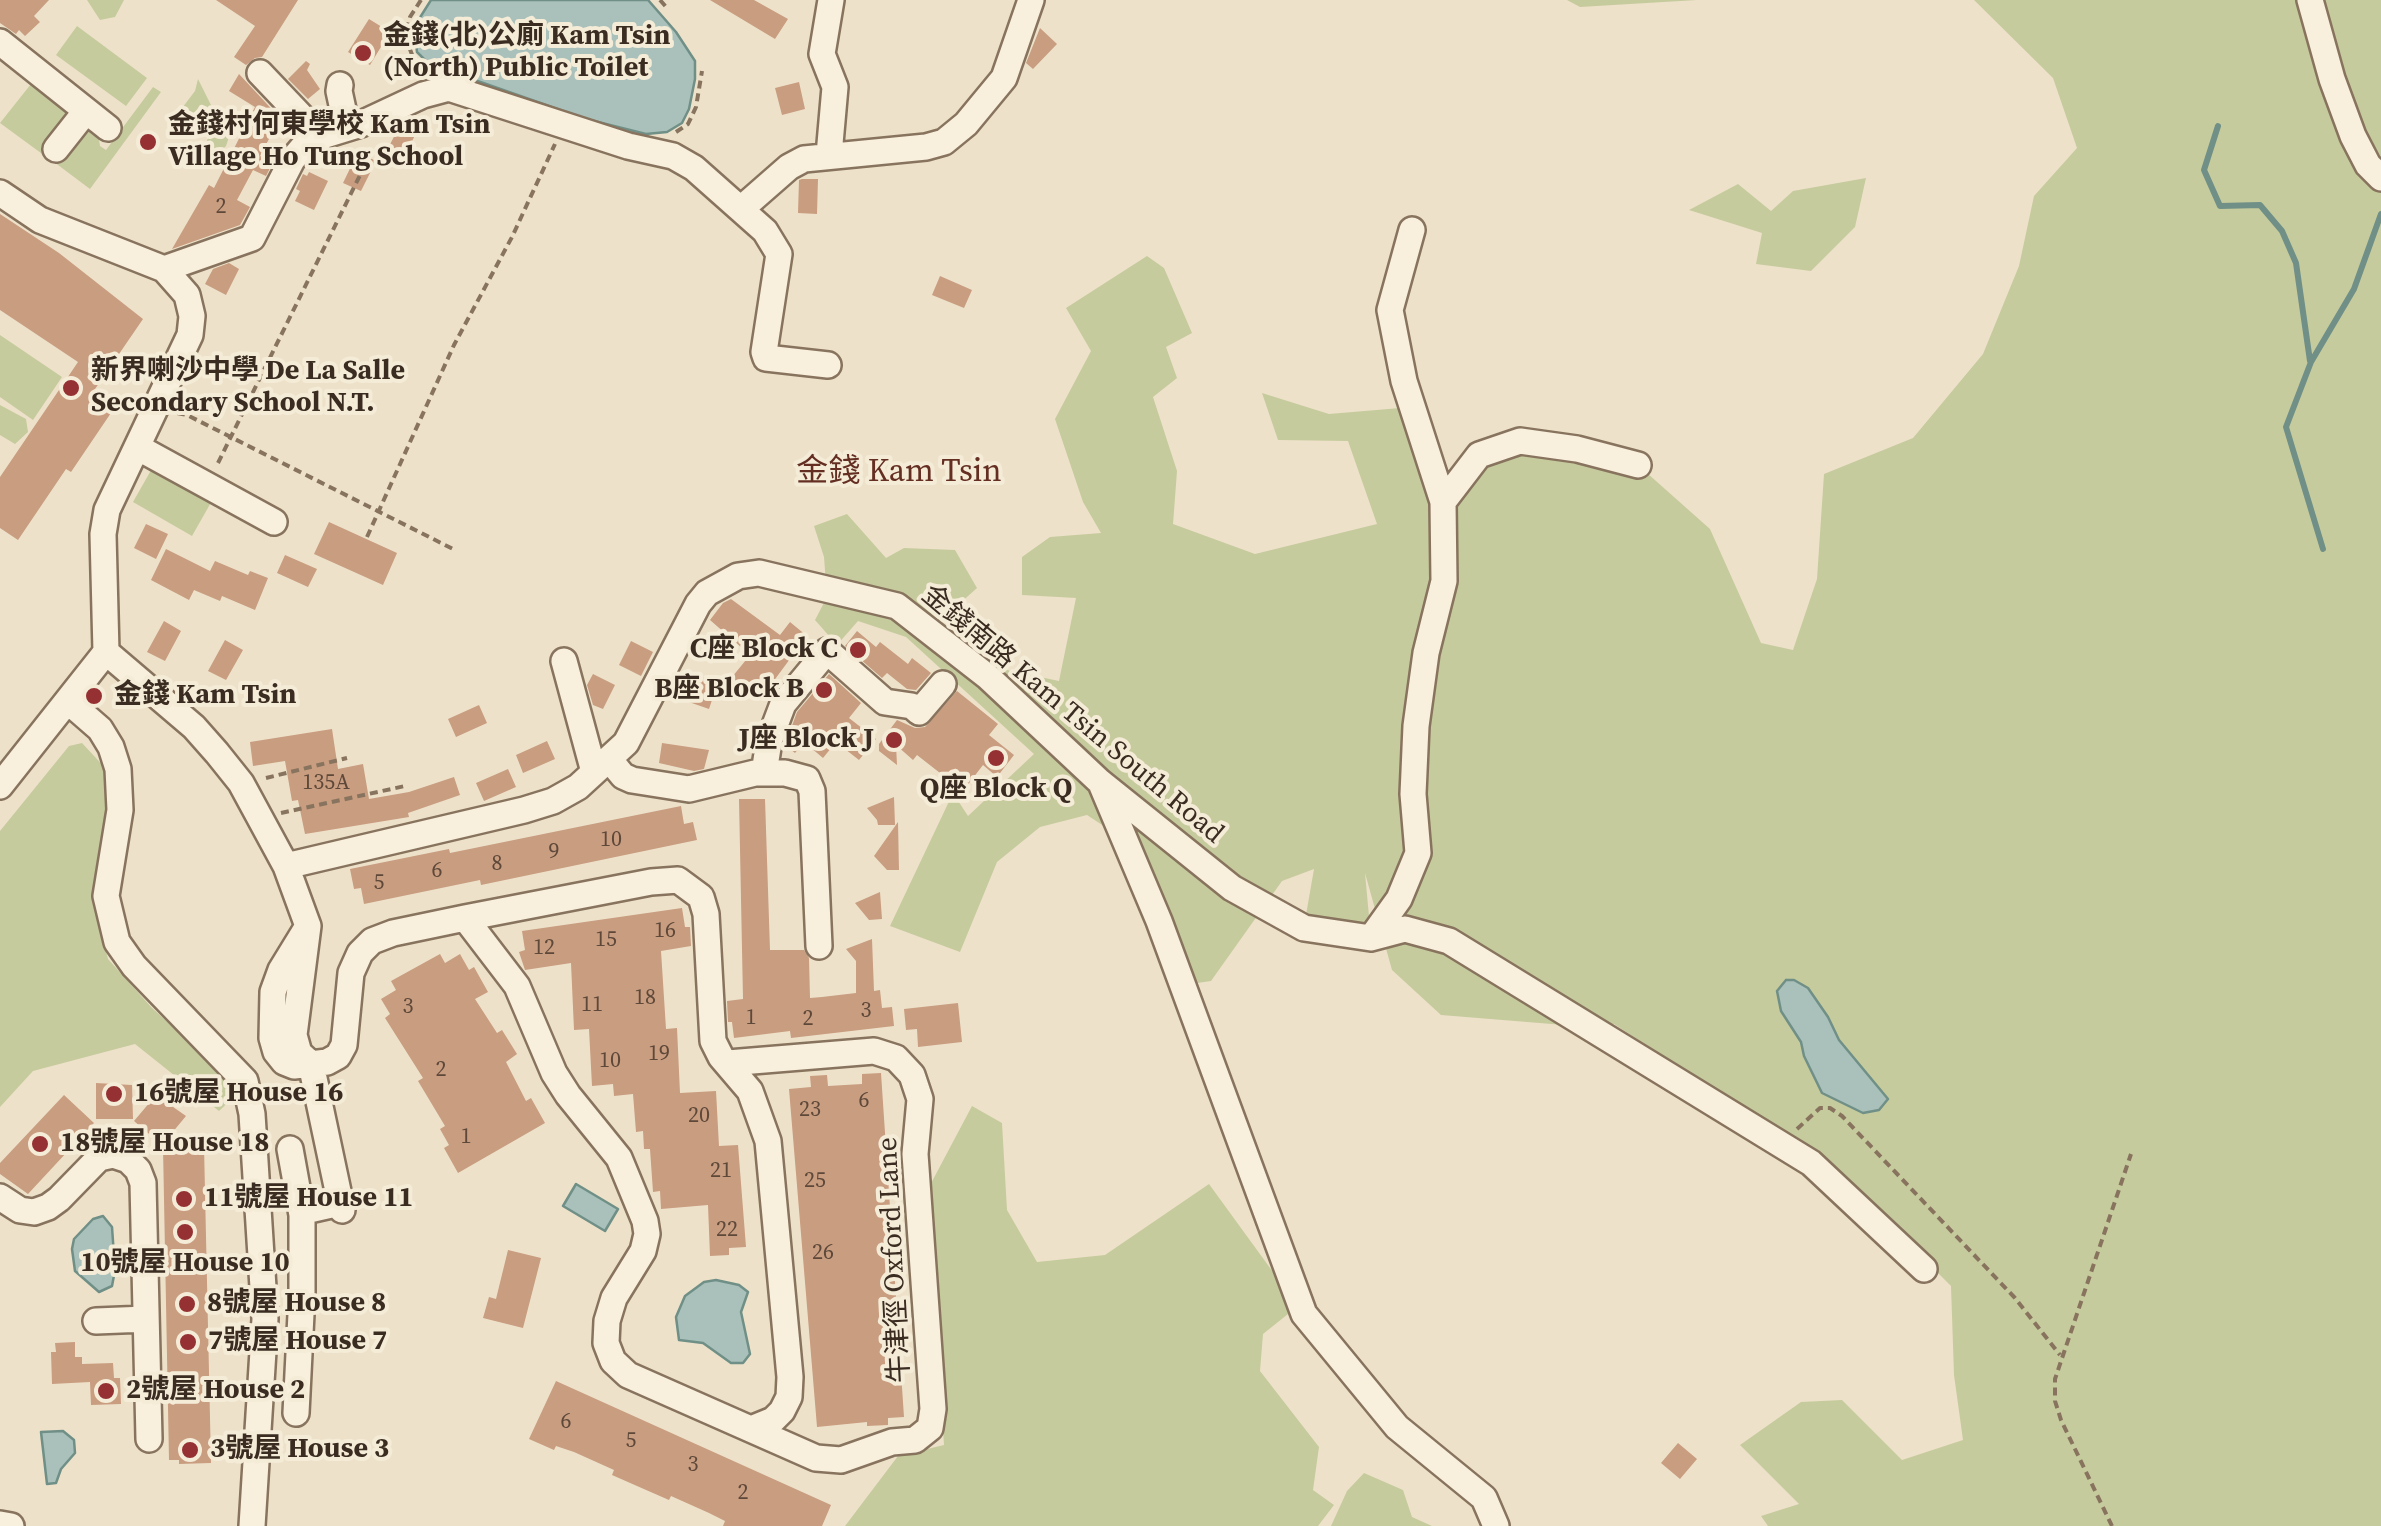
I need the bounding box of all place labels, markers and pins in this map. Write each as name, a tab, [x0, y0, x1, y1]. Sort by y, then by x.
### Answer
place label: 金錢(北)公廁 Kam Tsin (North) Public Toilet	[383, 20, 671, 86]
marker: 金錢(北)公廁 Kam Tsin (North) Public Toilet	[352, 42, 374, 64]
place label: 金錢村何東學校 Kam Tsin Village Ho Tung School	[168, 109, 491, 175]
marker: 金錢村何東學校 Kam Tsin Village Ho Tung School	[137, 131, 159, 153]
place label: 新界喇沙中學 De La Salle Secondary School N.T.	[91, 355, 405, 421]
marker: 新界喇沙中學 De La Salle Secondary School N.T.	[60, 377, 82, 399]
place label: C座 Block C	[690, 633, 838, 667]
marker: C座 Block C	[847, 639, 869, 661]
place label: B座 Block B	[654, 673, 804, 707]
place label: 金錢 Kam Tsin	[114, 679, 297, 713]
marker: B座 Block B	[813, 679, 835, 701]
marker: 金錢 Kam Tsin	[83, 685, 105, 707]
place label: J座 Block J	[738, 723, 874, 757]
marker: J座 Block J	[883, 729, 905, 751]
marker: Q座 Block Q	[985, 747, 1007, 769]
place label: Q座 Block Q	[920, 773, 1072, 807]
place label: 16號屋 House 16	[134, 1077, 344, 1111]
marker: 16號屋 House 16	[103, 1083, 125, 1105]
place label: 18號屋 House 18	[60, 1127, 270, 1161]
marker: 18號屋 House 18	[29, 1133, 51, 1155]
place label: 11號屋 House 11	[204, 1182, 414, 1216]
marker: 11號屋 House 11	[173, 1188, 195, 1210]
marker: 10號屋 House 10	[174, 1221, 196, 1243]
place label: 10號屋 House 10	[80, 1247, 290, 1281]
place label: 8號屋 House 8	[207, 1287, 386, 1321]
marker: 8號屋 House 8	[176, 1293, 198, 1315]
place label: 7號屋 House 7	[208, 1325, 387, 1359]
marker: 7號屋 House 7	[177, 1331, 199, 1353]
place label: 2號屋 House 2	[126, 1374, 305, 1408]
marker: 2號屋 House 2	[95, 1380, 117, 1402]
place label: 3號屋 House 3	[210, 1433, 389, 1467]
marker: 3號屋 House 3	[179, 1439, 201, 1461]

